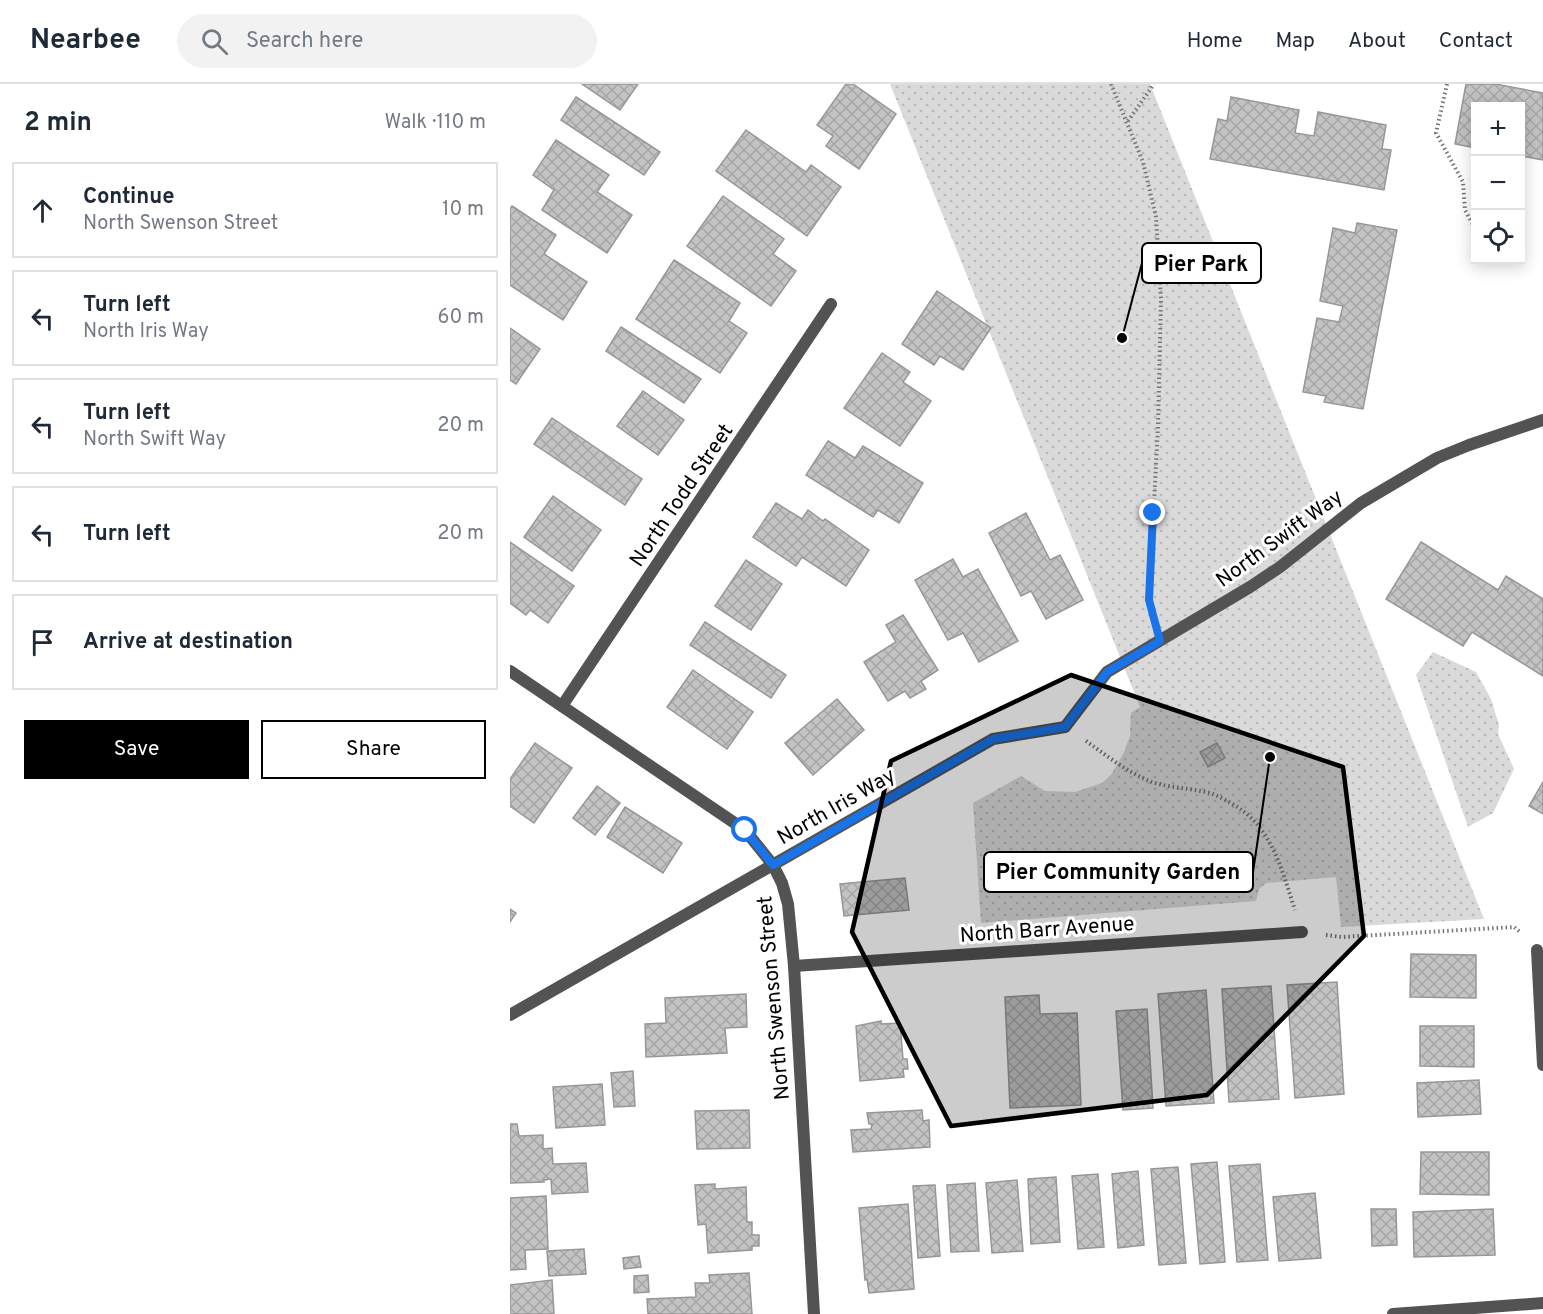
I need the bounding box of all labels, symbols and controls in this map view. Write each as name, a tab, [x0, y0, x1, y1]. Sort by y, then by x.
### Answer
search box	[177, 14, 597, 68]
text: Nearbee	[30, 23, 141, 59]
icon: search	[198, 25, 231, 58]
text: Search here	[246, 28, 363, 55]
text: Home	[1187, 28, 1243, 55]
text: Map	[1276, 28, 1315, 55]
text: About	[1348, 28, 1406, 55]
text: Contact	[1439, 28, 1513, 55]
map controls	[1471, 102, 1525, 264]
button: +	[1471, 102, 1525, 156]
text: 2 min	[24, 107, 92, 140]
text: Walk · 110 m	[385, 110, 486, 136]
button: −	[1471, 156, 1525, 210]
text: Continue	[83, 184, 174, 211]
icon: ahead	[26, 194, 59, 227]
text: 10 m	[442, 197, 484, 223]
button: locate	[1471, 210, 1525, 264]
text: North Swenson Street	[83, 211, 278, 237]
callout: Pier Park	[1142, 243, 1261, 283]
text: Pier Park	[1154, 252, 1248, 279]
text: Turn left	[83, 292, 171, 319]
icon: left	[26, 302, 59, 335]
text: 60 m	[438, 305, 484, 331]
text: North Iris Way	[83, 319, 209, 345]
text: Turn left	[83, 400, 171, 427]
icon: left	[26, 410, 59, 443]
text: 20 m	[437, 413, 484, 439]
street label: North Todd Street	[624, 419, 740, 573]
text: North Swift Way	[83, 427, 226, 453]
street label: North Swift Way	[1211, 484, 1349, 594]
route end	[1139, 499, 1165, 525]
icon: left	[26, 518, 59, 551]
text: Turn left	[83, 521, 171, 548]
text: 20 m	[437, 521, 484, 547]
icon: arrive	[26, 626, 59, 659]
text: Arrive at destination	[83, 629, 293, 656]
button: Save	[24, 720, 249, 779]
button: Share	[261, 720, 486, 779]
street label: North Iris Way	[773, 763, 901, 852]
route start	[731, 816, 757, 842]
callout: Pier Community Garden	[984, 852, 1253, 892]
text: Pier Community Garden	[996, 860, 1240, 887]
street label: North Swenson Street	[752, 895, 797, 1101]
street label: North Barr Avenue	[959, 911, 1135, 950]

